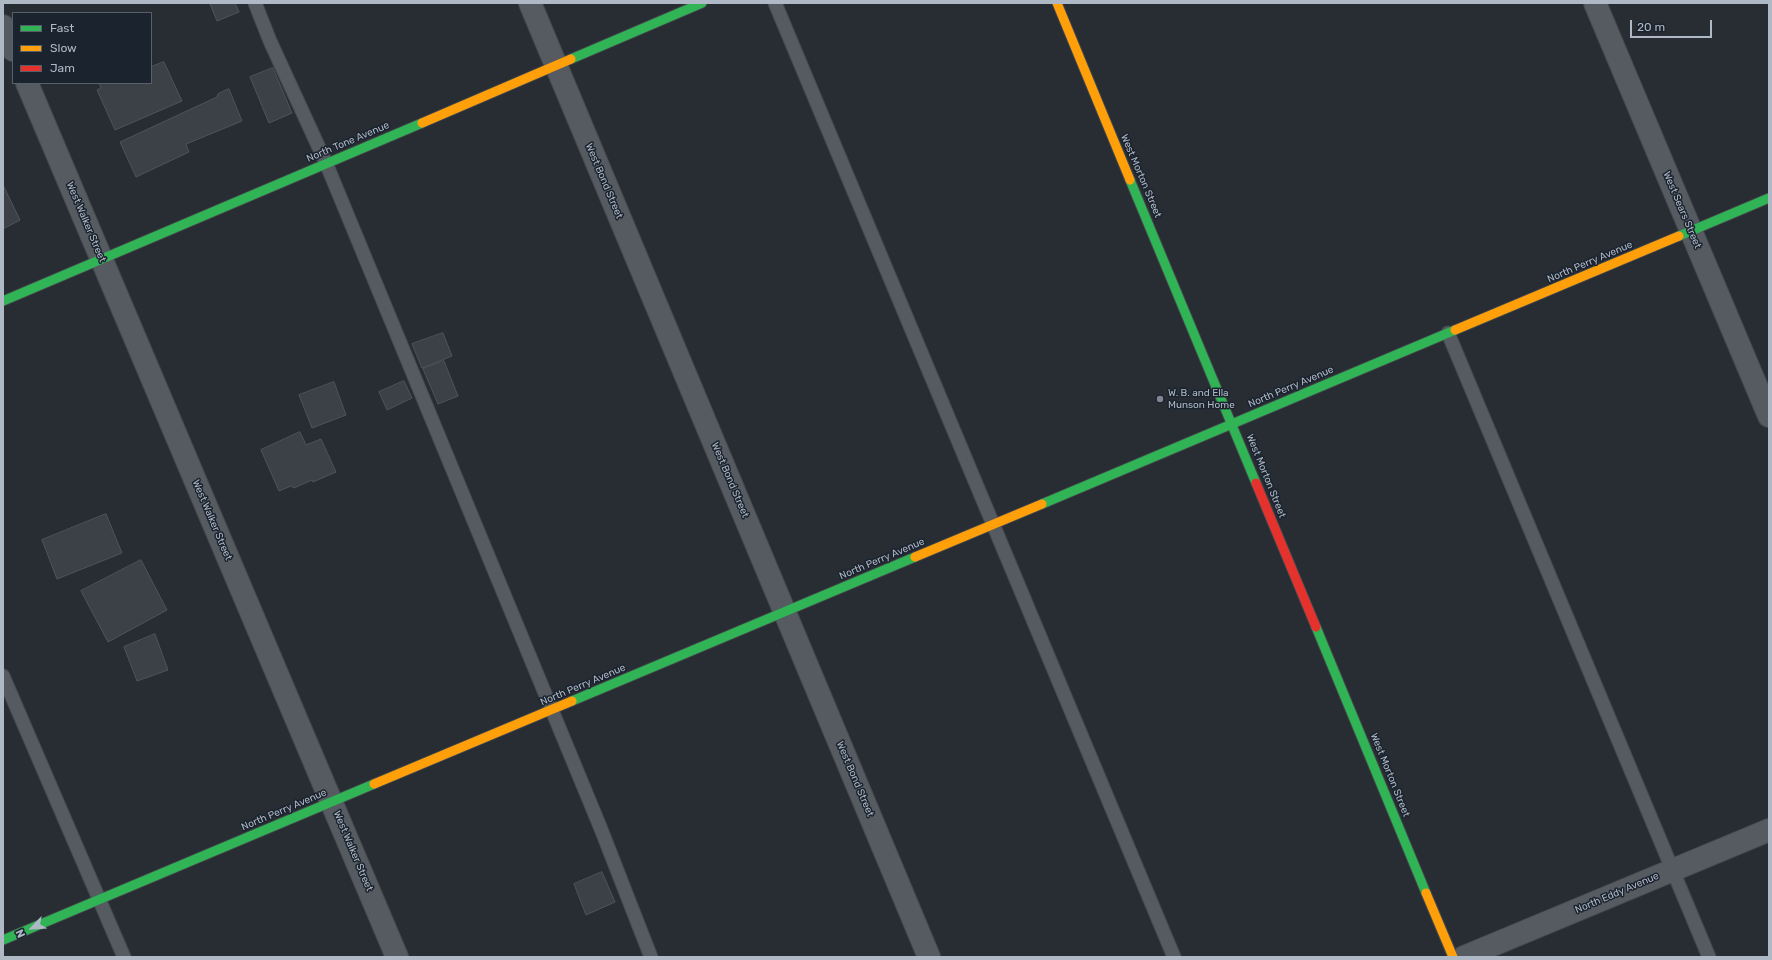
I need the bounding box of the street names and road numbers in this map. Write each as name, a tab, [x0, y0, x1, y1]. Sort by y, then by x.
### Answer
street label: North Tone Avenue	[305, 119, 391, 165]
street label: West Morton Street	[1118, 133, 1164, 219]
street label: West Bond Street	[583, 142, 625, 220]
street label: West Sears Street	[1660, 170, 1704, 250]
street label: West Walker Street	[64, 180, 108, 264]
street label: North Perry Avenue	[1546, 239, 1634, 285]
street label: North Perry Avenue	[1247, 364, 1335, 410]
street label: West Morton Street	[1244, 432, 1288, 520]
street label: West Bond Street	[709, 441, 751, 519]
street label: West Walker Street	[190, 478, 234, 562]
street label: North Perry Avenue	[838, 536, 926, 582]
street label: North Perry Avenue	[539, 662, 627, 708]
street label: West Morton Street	[1368, 731, 1412, 819]
street label: West Bond Street	[834, 740, 876, 818]
street label: North Perry Avenue	[240, 787, 328, 833]
street label: West Walker Street	[331, 809, 375, 893]
street label: North Eddy Avenue	[1573, 870, 1661, 916]

